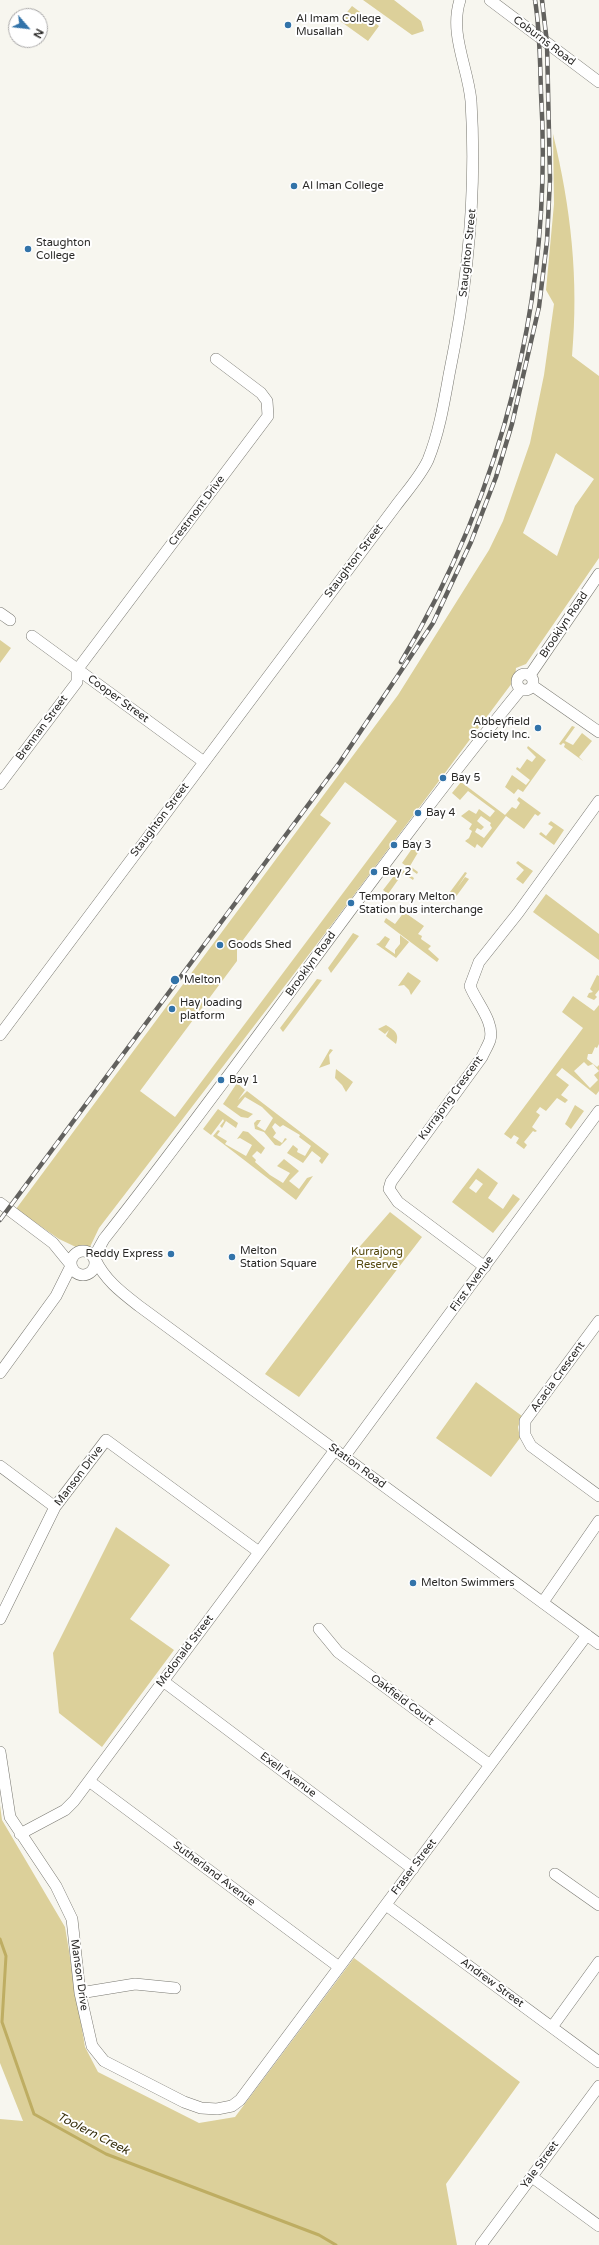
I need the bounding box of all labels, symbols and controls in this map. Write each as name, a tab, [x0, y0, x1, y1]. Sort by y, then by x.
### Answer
north arrow	[8, 8, 48, 48]
place label: Al Imam College Musallah	[296, 12, 381, 38]
street label: Coburns Road	[510, 13, 578, 69]
marker: Al Imam College Musallah	[283, 20, 293, 30]
text: N	[30, 26, 46, 40]
place label: Al Iman College	[302, 179, 384, 193]
marker: Al Iman College	[289, 181, 299, 191]
street label: Staughton Street	[457, 208, 479, 298]
place label: Staughton College	[36, 236, 91, 262]
marker: Staughton College	[23, 244, 33, 254]
street label: Crestmont Drive	[166, 473, 228, 549]
street label: Staughton Street	[322, 522, 386, 600]
street label: Brooklyn Road	[537, 589, 591, 661]
street label: Cooper Street	[85, 672, 151, 726]
street label: Brennan Street	[13, 693, 71, 763]
place label: Abbeyfield Society Inc.	[470, 715, 530, 741]
marker: Abbeyfield Society Inc.	[533, 723, 543, 733]
place label: Bay 5	[451, 771, 480, 785]
marker: Bay 5	[438, 773, 448, 783]
street label: Staughton Street	[128, 781, 192, 859]
place label: Bay 4	[426, 806, 455, 820]
marker: Bay 4	[413, 808, 423, 818]
place label: Bay 3	[402, 838, 431, 852]
marker: Bay 3	[389, 840, 399, 850]
place label: Bay 2	[382, 865, 411, 879]
marker: Bay 2	[369, 867, 379, 877]
place label: Temporary Melton Station bus interchange	[359, 890, 483, 916]
marker: Temporary Melton Station bus interchange	[346, 898, 356, 908]
street label: Brooklyn Road	[283, 929, 339, 999]
place label: Goods Shed	[228, 938, 291, 952]
marker: Goods Shed	[215, 940, 225, 950]
place label: Melton	[184, 973, 221, 987]
marker: Melton	[169, 974, 181, 986]
place label: Hay loading platform	[180, 996, 242, 1022]
marker: Hay loading platform	[167, 1004, 177, 1014]
street label: Kurrajong Crescent	[416, 1053, 486, 1143]
place label: Bay 1	[229, 1073, 258, 1087]
marker: Bay 1	[216, 1075, 226, 1085]
place label: Melton Station Square	[240, 1244, 317, 1270]
park label: Kurrajong Reserve	[351, 1245, 403, 1271]
place label: Reddy Express	[86, 1247, 163, 1261]
marker: Reddy Express	[166, 1249, 176, 1259]
marker: Melton Station Square	[227, 1252, 237, 1262]
street label: First Avenue	[448, 1254, 496, 1314]
street label: Acacia Crescent	[528, 1339, 588, 1415]
street label: Station Road	[326, 1441, 388, 1491]
street label: Manson Drive	[52, 1443, 106, 1509]
place label: Melton Swimmers	[421, 1576, 515, 1590]
marker: Melton Swimmers	[408, 1578, 418, 1588]
street label: Mcdonald Street	[154, 1612, 216, 1690]
street label: Oakfield Court	[368, 1672, 436, 1728]
street label: Exell Avenue	[257, 1750, 319, 1800]
street label: Fraser Street	[389, 1836, 439, 1898]
street label: Sutherland Avenue	[170, 1839, 258, 1909]
street label: Manson Drive	[67, 1938, 91, 2012]
street label: Andrew Street	[458, 1956, 526, 2010]
water label: Toolern Creek	[55, 2110, 131, 2158]
street label: Yale Street	[518, 2139, 562, 2191]

